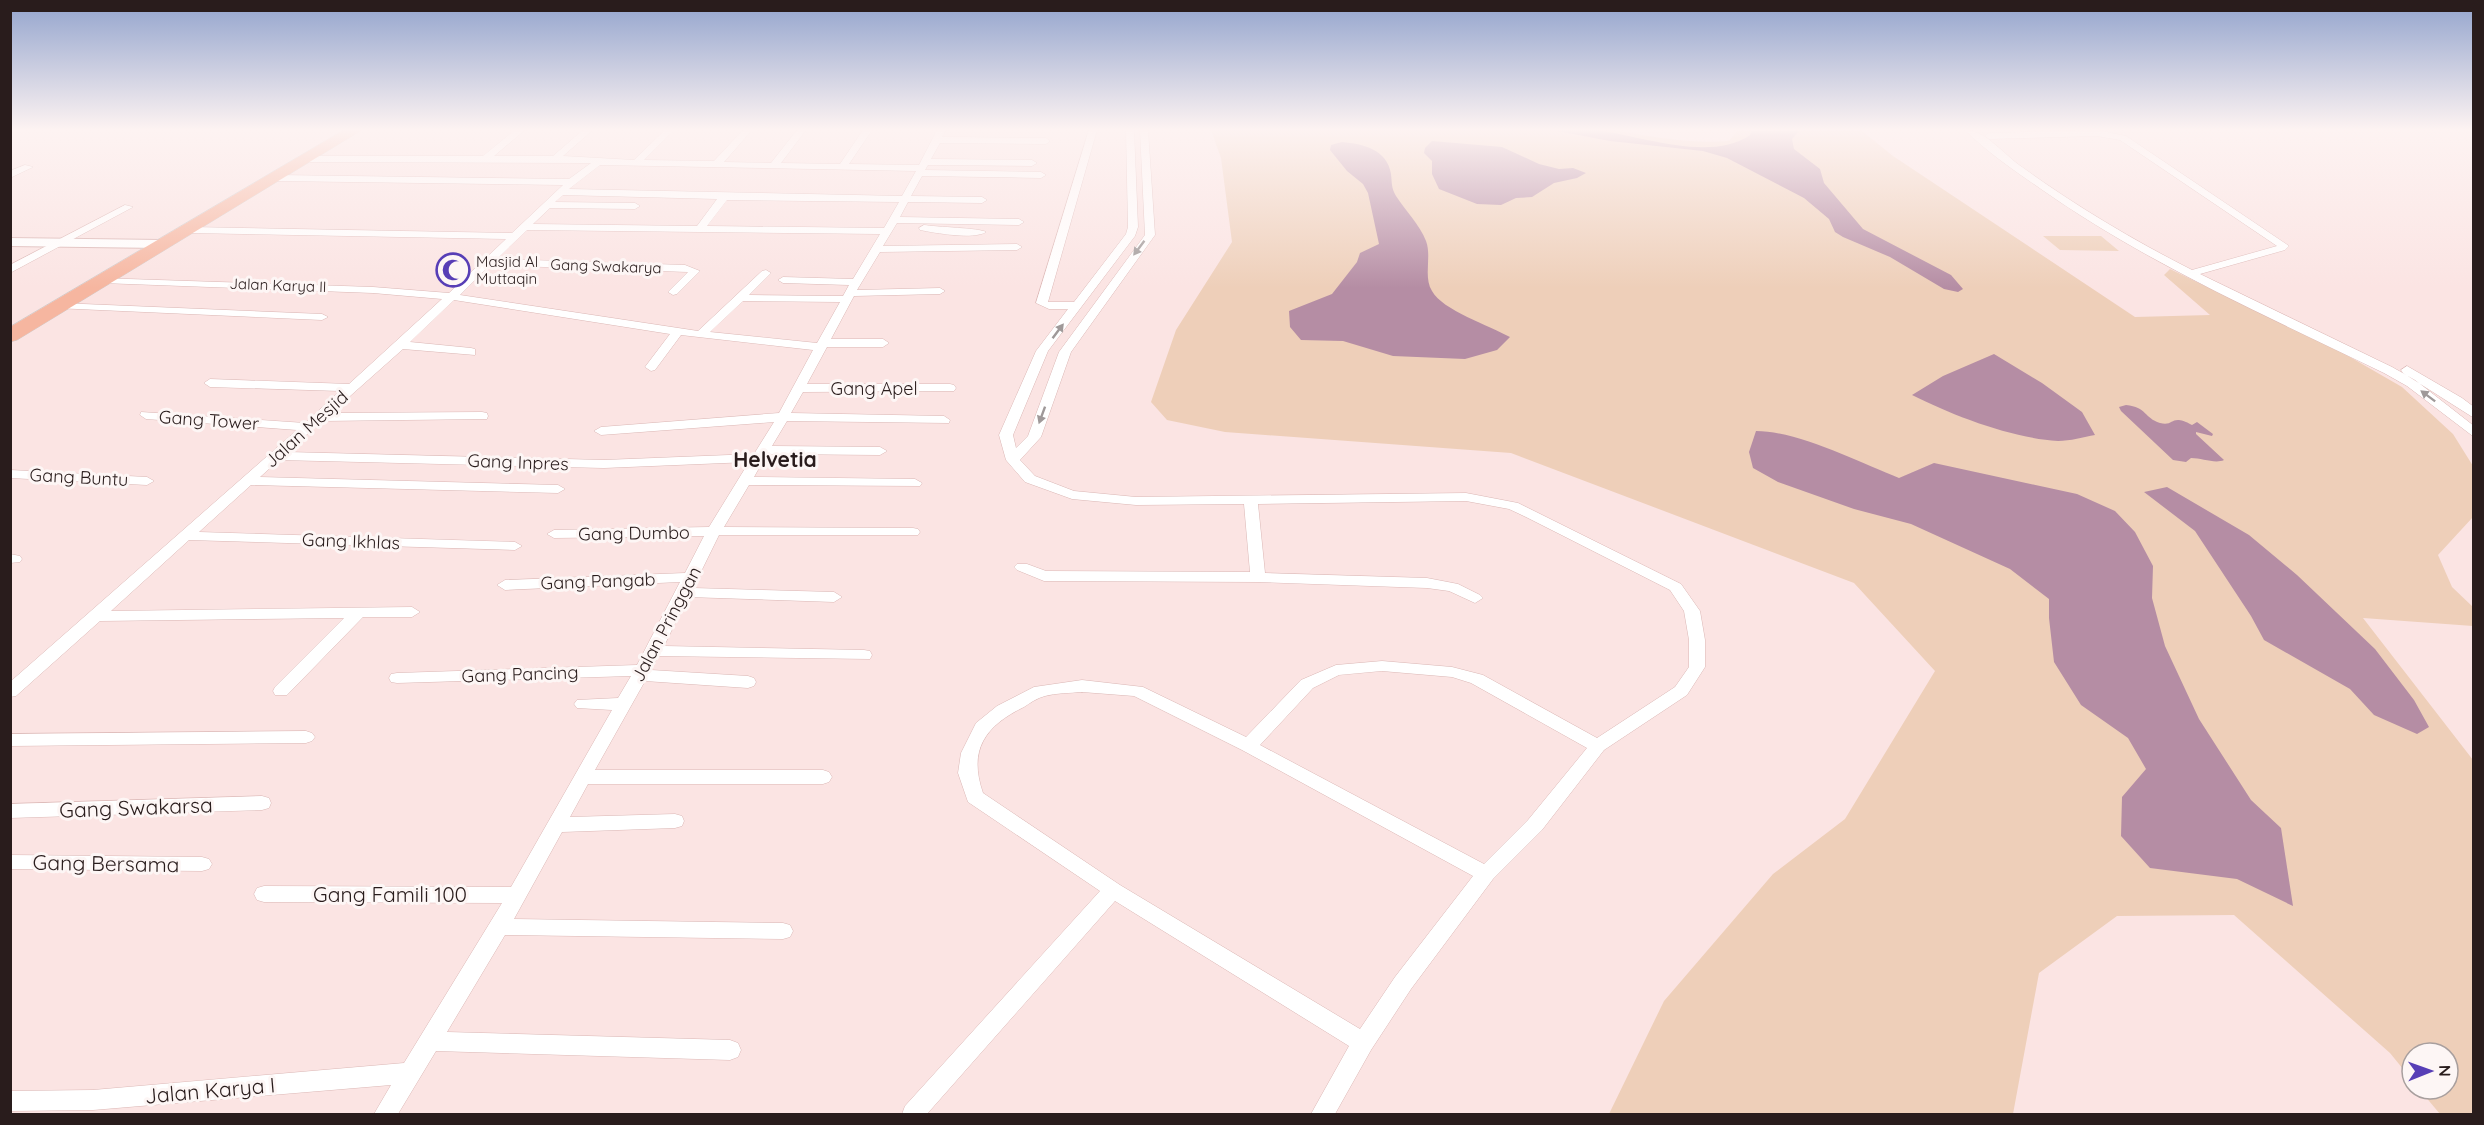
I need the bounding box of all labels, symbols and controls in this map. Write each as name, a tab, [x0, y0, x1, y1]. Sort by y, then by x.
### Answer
one-way arrow	[1134, 241, 1146, 256]
mosque icon: Masjid Al Muttaqin	[435, 252, 471, 288]
place label: Masjid Al Muttaqin	[476, 252, 538, 288]
street label: Gang Swakarya	[550, 255, 662, 277]
street label: Jalan Karya II	[229, 274, 327, 296]
one-way arrow	[1051, 323, 1063, 338]
street label: Gang Apel	[830, 377, 918, 400]
street label: Jalan Mesjid	[259, 385, 353, 473]
one-way arrow	[2421, 391, 2436, 403]
street label: Gang Tower	[158, 405, 260, 435]
one-way arrow	[1037, 406, 1047, 424]
district label: Helvetia	[733, 446, 817, 472]
street label: Gang Inpres	[467, 449, 569, 475]
street label: Gang Buntu	[29, 463, 129, 491]
street label: Gang Dumbo	[578, 521, 690, 545]
street label: Gang Ikhlas	[302, 528, 400, 554]
street label: Jalan Pringgan	[626, 562, 706, 686]
street label: Gang Pangab	[540, 567, 656, 595]
street label: Gang Pancing	[461, 660, 579, 688]
street label: Gang Swakarsa	[59, 791, 213, 823]
street label: Gang Bersama	[32, 849, 180, 877]
street label: Gang Famili 100	[313, 881, 467, 907]
north arrow	[2400, 1041, 2460, 1101]
text: N	[2435, 1065, 2455, 1077]
street label: Jalan Karya I	[144, 1071, 276, 1109]

